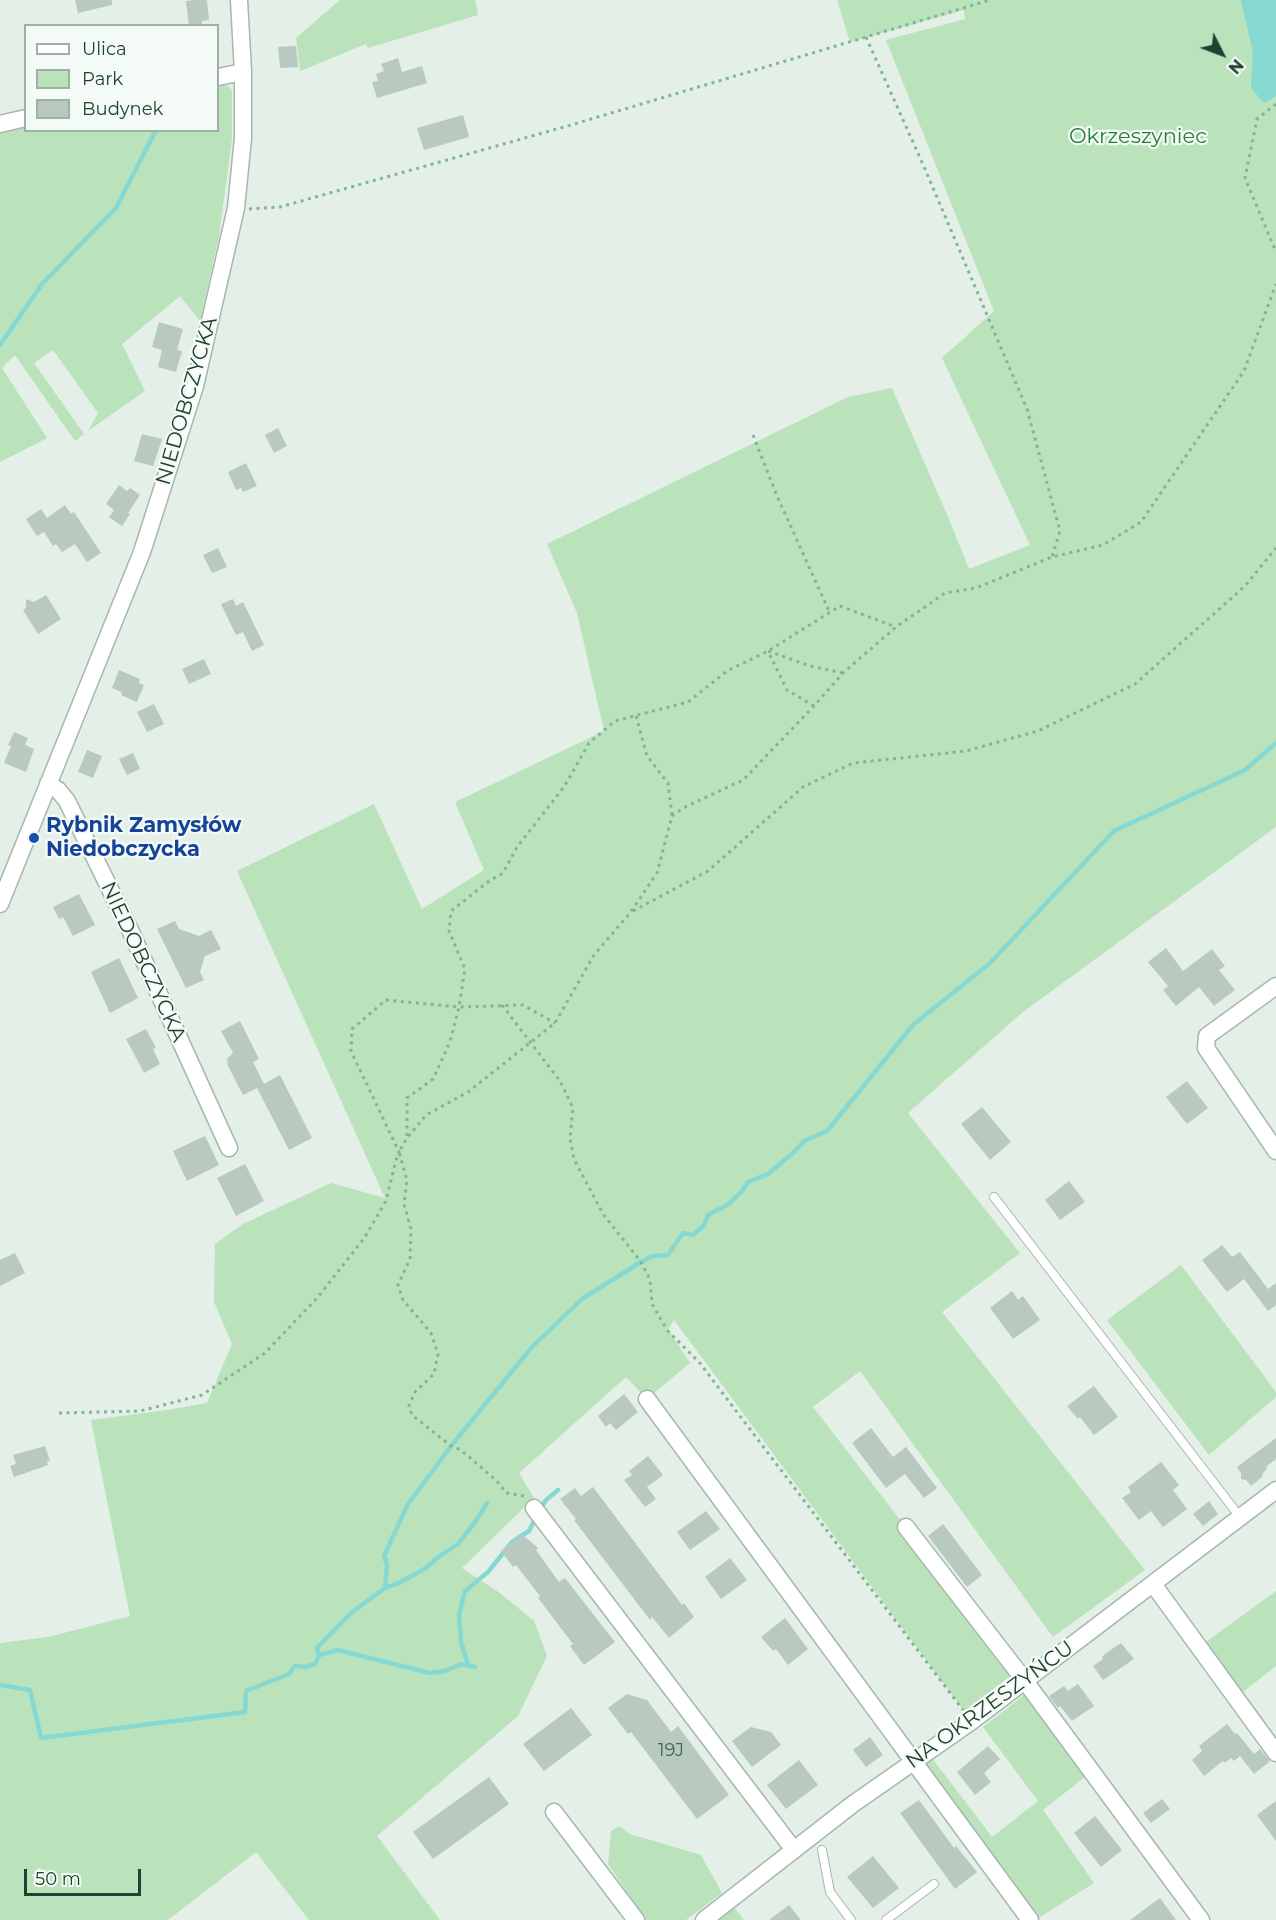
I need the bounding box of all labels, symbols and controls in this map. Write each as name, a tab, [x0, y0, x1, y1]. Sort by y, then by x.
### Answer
legend	[24, 24, 219, 132]
north arrow	[1192, 24, 1252, 84]
text: Ulica	[82, 38, 127, 60]
text: N	[1224, 55, 1247, 78]
text: Park	[82, 68, 123, 90]
text: Budynek	[82, 98, 163, 120]
park label: Okrzeszyniec	[1069, 124, 1207, 150]
street label: NIEDOBCZYCKA	[151, 314, 223, 488]
place label: Rybnik Zamysłów Niedobczycka	[46, 813, 241, 863]
marker: Rybnik Zamysłów Niedobczycka	[27, 831, 41, 845]
street label: NIEDOBCZYCKA	[95, 878, 191, 1046]
street label: NA OKRZESZYŃCU	[901, 1636, 1079, 1774]
house number: 19J	[658, 1740, 684, 1762]
scale bar	[27, 1857, 144, 1895]
text: 50 m	[35, 1868, 81, 1890]

